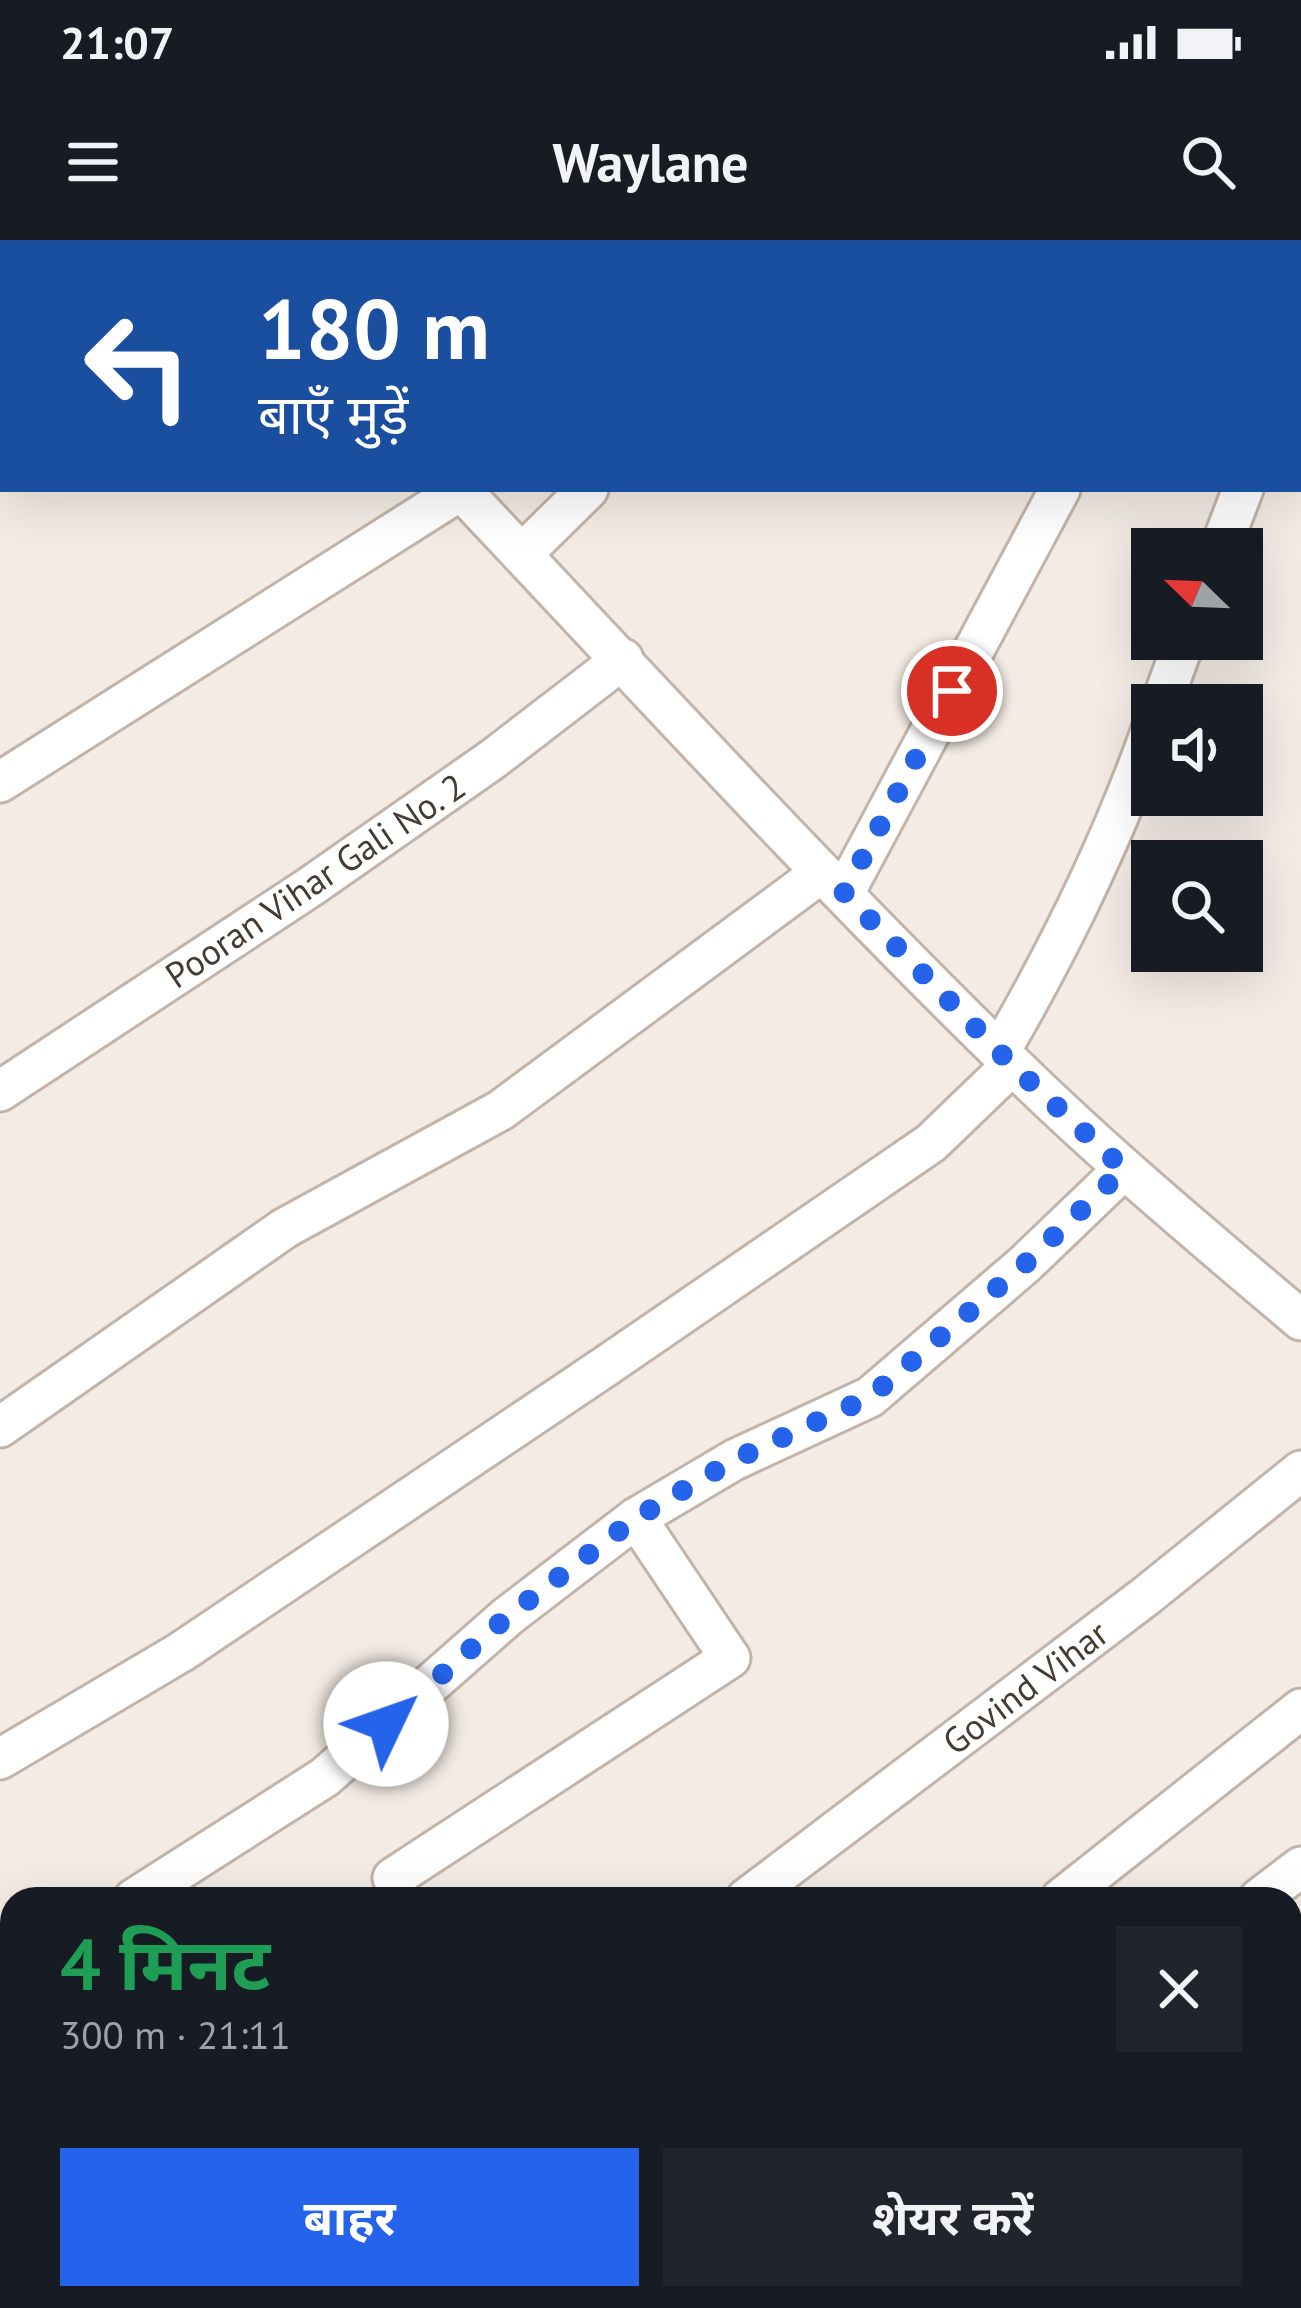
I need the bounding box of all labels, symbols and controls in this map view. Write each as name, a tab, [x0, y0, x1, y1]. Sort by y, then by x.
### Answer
text: 21:07	[60, 13, 174, 71]
text: Waylane	[552, 127, 749, 197]
icon: menu	[60, 129, 126, 195]
icon: search	[1175, 129, 1241, 195]
text: 180 m	[258, 273, 490, 382]
icon: left	[60, 288, 216, 444]
text: बाएँ मुड़ें	[258, 379, 408, 449]
north arrow	[1131, 528, 1263, 660]
map controls	[1131, 528, 1263, 972]
pin	[901, 640, 1003, 742]
icon: arrive	[919, 658, 985, 724]
button: sound	[1131, 684, 1263, 816]
street label: Pooran Vihar Gali No. 2	[156, 762, 474, 998]
button: search	[1131, 840, 1263, 972]
street label: Govind Vihar	[933, 1609, 1117, 1765]
position arrow	[323, 1661, 449, 1787]
text: 4 मिनट	[60, 1917, 270, 2010]
button: close	[1116, 1926, 1242, 2052]
text: 300 m · 21:11	[60, 2009, 291, 2060]
button: बाहर	[60, 2148, 639, 2286]
button: शेयर करें	[663, 2148, 1242, 2286]

